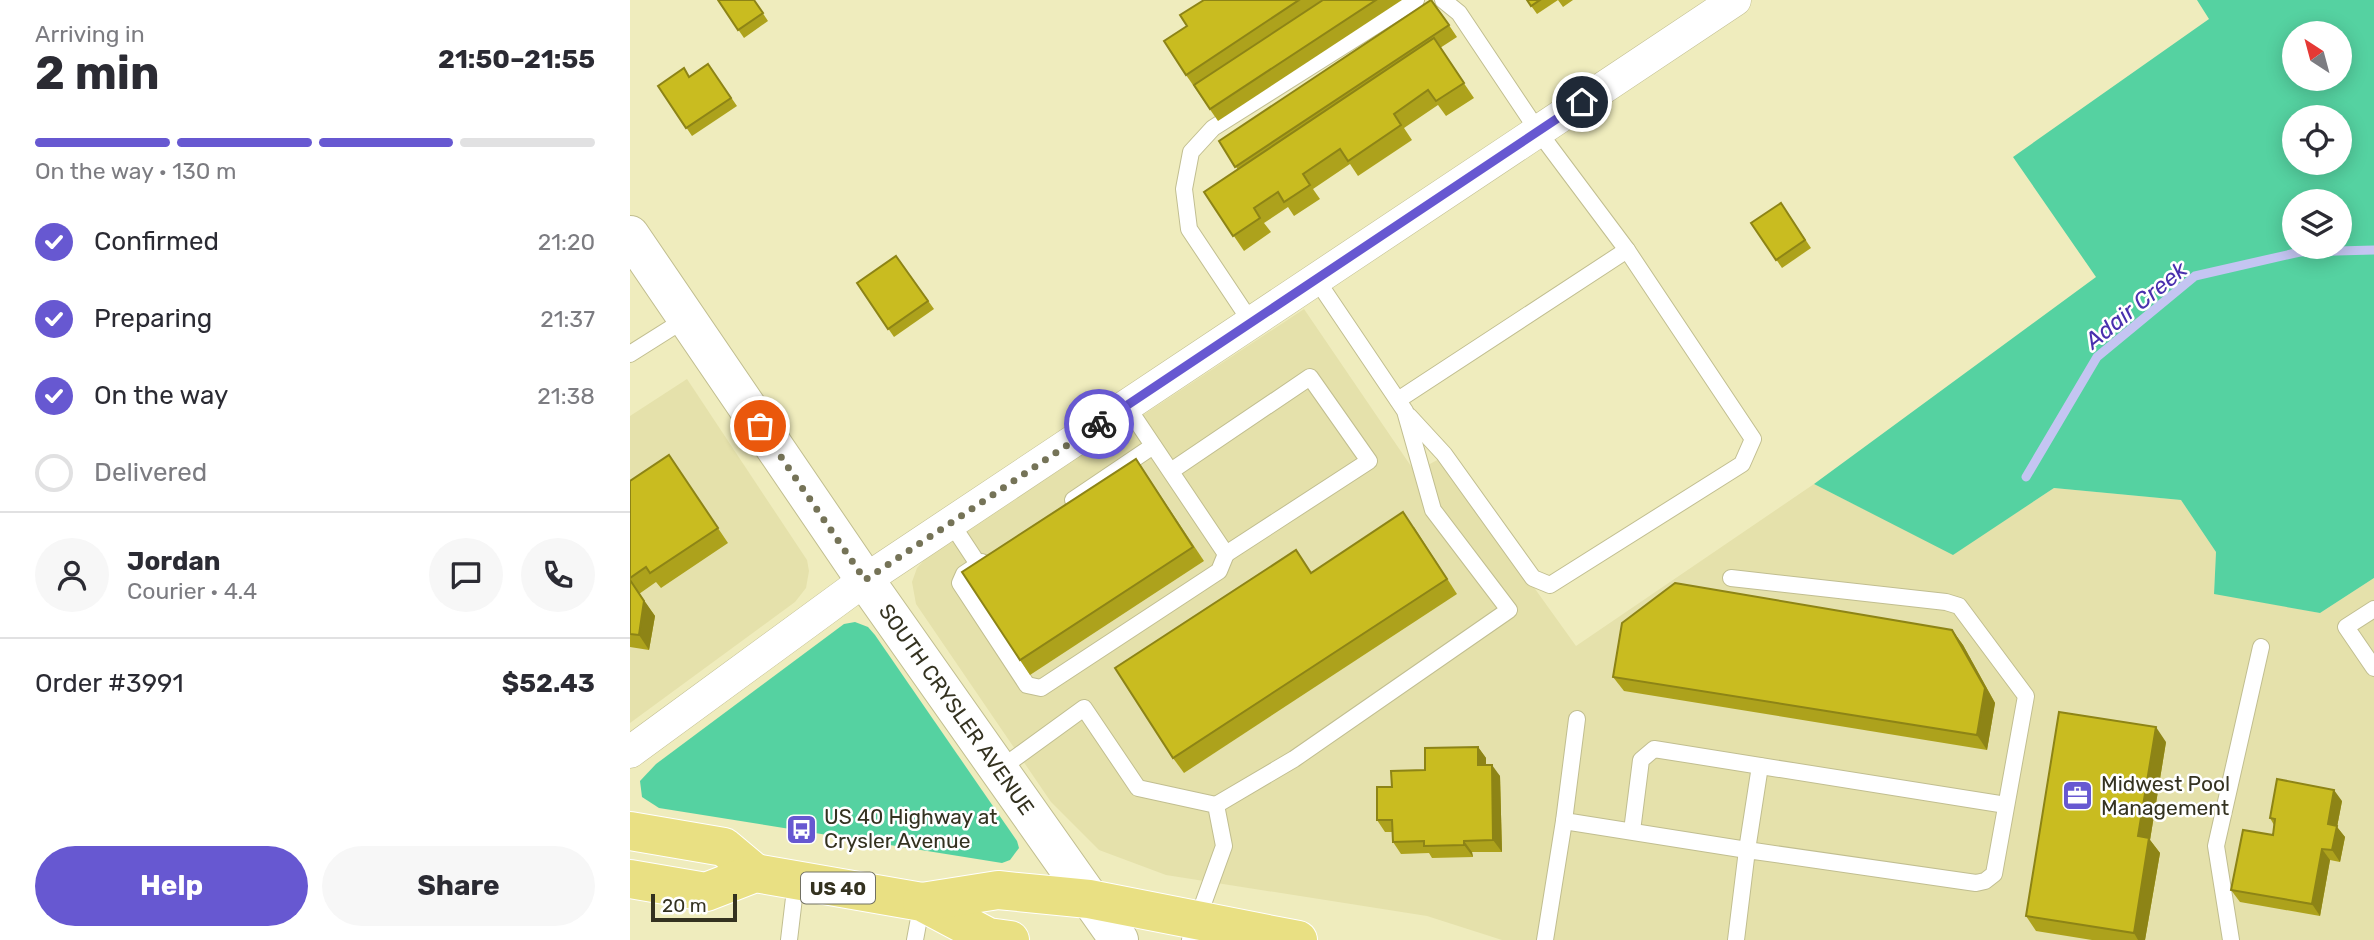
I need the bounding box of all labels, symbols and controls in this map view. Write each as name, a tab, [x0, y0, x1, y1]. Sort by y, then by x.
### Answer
text: Arriving in	[35, 20, 145, 48]
north arrow	[2282, 21, 2352, 91]
map controls	[2282, 21, 2352, 259]
text: 21:50–21:55	[438, 44, 595, 75]
text: 2 min	[35, 46, 160, 101]
pin	[1552, 72, 1612, 132]
icon: home	[1563, 83, 1601, 121]
button: locate	[2282, 105, 2352, 175]
text: On the way · 130 m	[35, 157, 236, 185]
button: layers	[2282, 189, 2352, 259]
icon: check	[35, 223, 73, 261]
text: Confirmed	[94, 226, 219, 257]
text: 21:20	[538, 228, 595, 256]
water label: Adair Creek	[2078, 255, 2194, 355]
icon: check	[35, 300, 73, 338]
text: Preparing	[94, 303, 212, 334]
text: 21:37	[540, 305, 595, 333]
icon: check	[35, 377, 73, 415]
text: On the way	[94, 380, 228, 411]
text: 21:38	[537, 382, 595, 410]
courier	[1064, 389, 1134, 459]
pin	[730, 396, 790, 456]
icon: bike	[1080, 405, 1118, 443]
icon: bag	[741, 407, 779, 445]
text: Delivered	[94, 457, 207, 488]
button: person	[35, 538, 109, 612]
button: chat	[429, 538, 503, 612]
button: phone	[521, 538, 595, 612]
text: Jordan	[127, 546, 220, 577]
text: Courier · 4.4	[127, 577, 257, 605]
street label: SOUTH CRYSLER AVENUE	[874, 599, 1040, 820]
text: Order #3991	[35, 668, 184, 699]
text: $52.43	[502, 668, 595, 699]
place label: Midwest Pool Management	[2101, 771, 2230, 820]
office icon: Midwest Pool Management	[2061, 779, 2095, 813]
place label: US 40 Highway at Crysler Avenue	[824, 804, 997, 853]
bus stop icon: US 40 Highway at Crysler Avenue	[784, 812, 818, 846]
button: Help	[35, 846, 308, 926]
button: Share	[322, 846, 595, 926]
road number: US 40	[801, 873, 875, 904]
scale bar	[651, 891, 737, 923]
text: 20 m	[662, 894, 707, 917]

